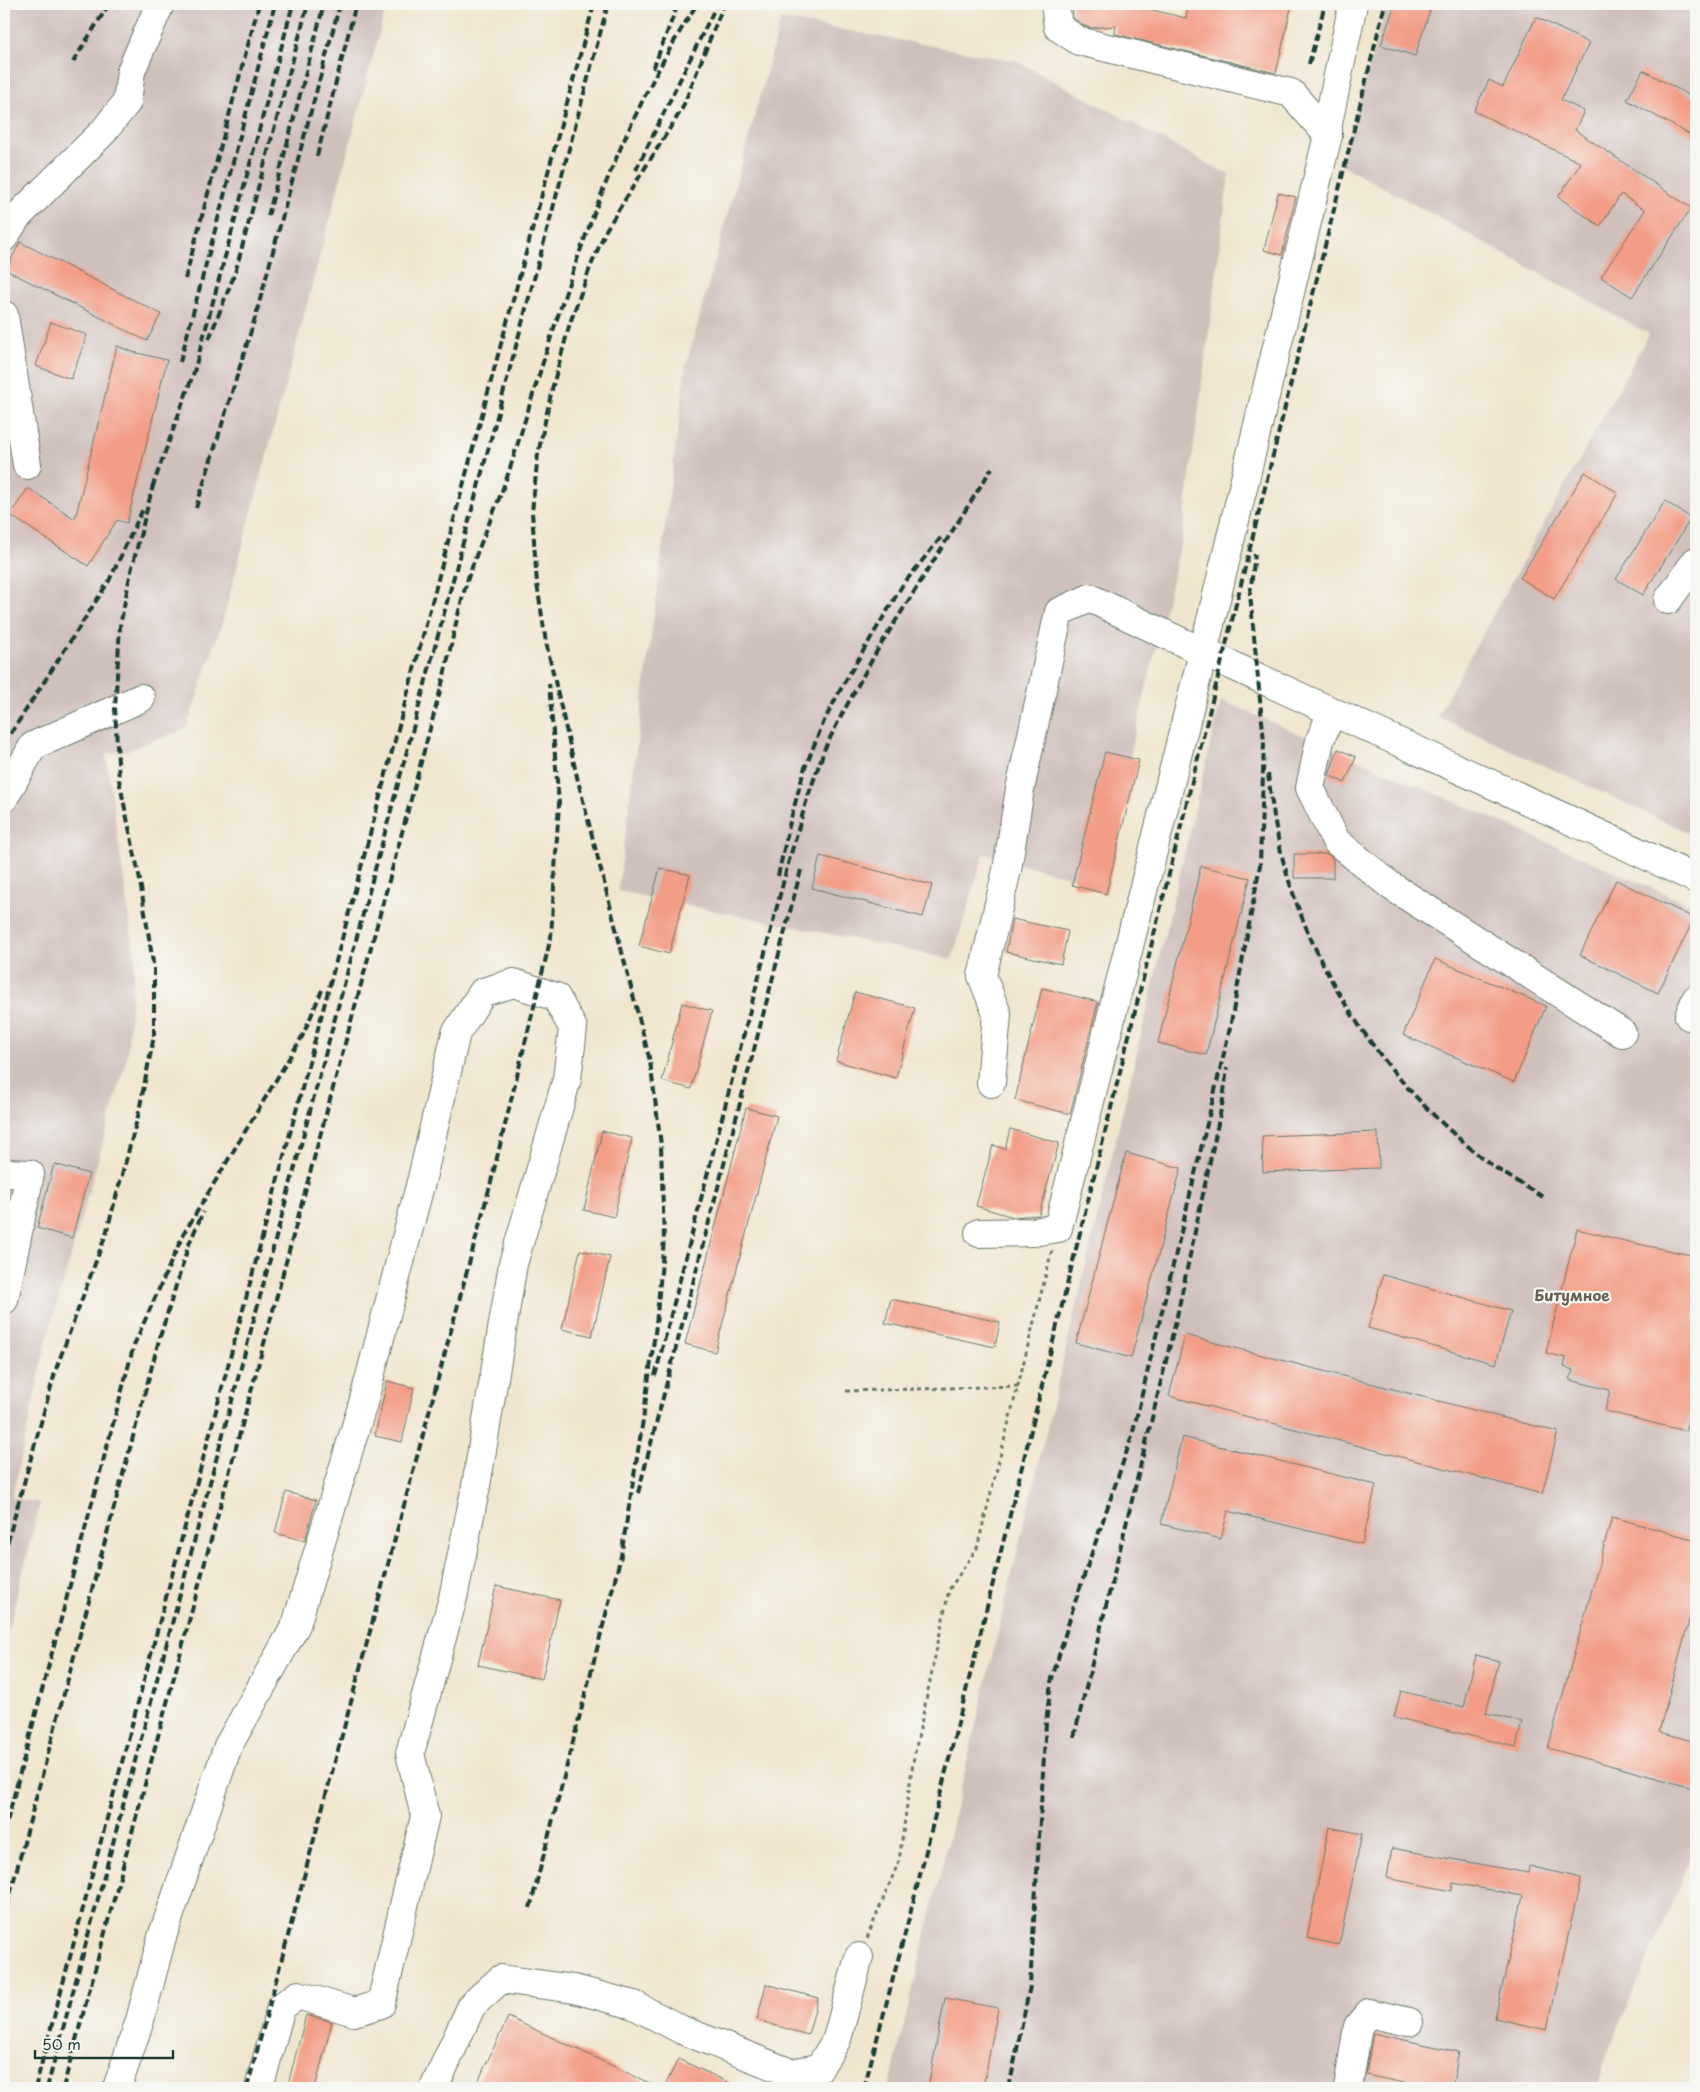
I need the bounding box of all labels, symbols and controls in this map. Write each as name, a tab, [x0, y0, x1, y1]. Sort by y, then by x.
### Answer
district label: Битумное	[1534, 1283, 1610, 1306]
scale bar	[35, 2027, 172, 2059]
text: 50 m	[42, 2032, 81, 2055]

